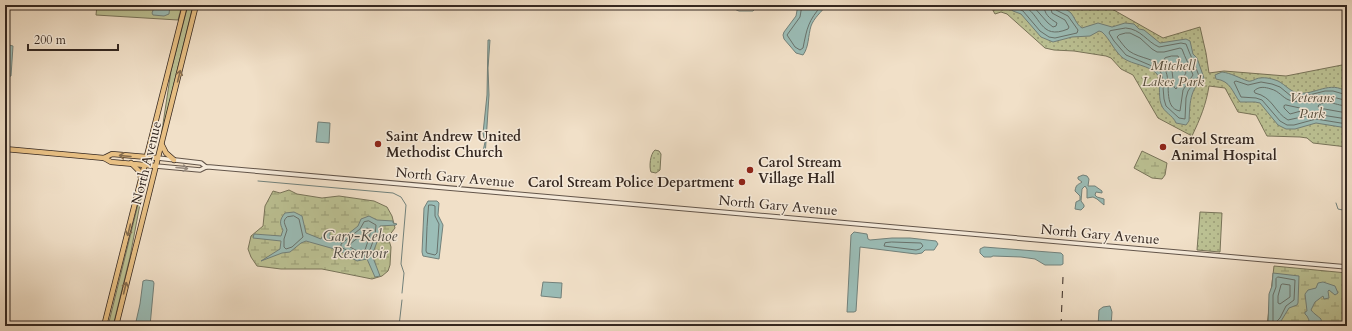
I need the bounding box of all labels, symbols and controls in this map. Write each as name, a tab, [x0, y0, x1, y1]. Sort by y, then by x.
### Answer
scale bar	[28, 26, 118, 52]
text: 200 m	[34, 32, 67, 48]
park label: Mitchell Lakes Park	[1142, 56, 1204, 91]
one-way arrow	[176, 69, 183, 82]
park label: Veterans Park	[1290, 88, 1335, 123]
street label: North Avenue	[127, 119, 166, 207]
place label: Saint Andrew United Methodist Church	[386, 127, 521, 162]
place label: Carol Stream Animal Hospital	[1171, 130, 1277, 165]
marker: Saint Andrew United Methodist Church	[373, 139, 383, 149]
marker: Carol Stream Animal Hospital	[1158, 142, 1168, 152]
one-way arrow	[119, 152, 132, 159]
place label: Carol Stream Village Hall	[758, 153, 842, 188]
street label: North Gary Avenue	[395, 163, 515, 192]
one-way arrow	[175, 164, 188, 172]
marker: Carol Stream Village Hall	[745, 165, 755, 175]
place label: Carol Stream Police Department	[528, 173, 734, 192]
marker: Carol Stream Police Department	[737, 177, 747, 187]
street label: North Gary Avenue	[718, 191, 838, 220]
street label: North Gary Avenue	[1040, 220, 1160, 249]
one-way arrow	[124, 223, 132, 236]
water label: Gary-Kehoe Reservoir	[323, 226, 398, 263]
one-way arrow	[122, 282, 130, 295]

